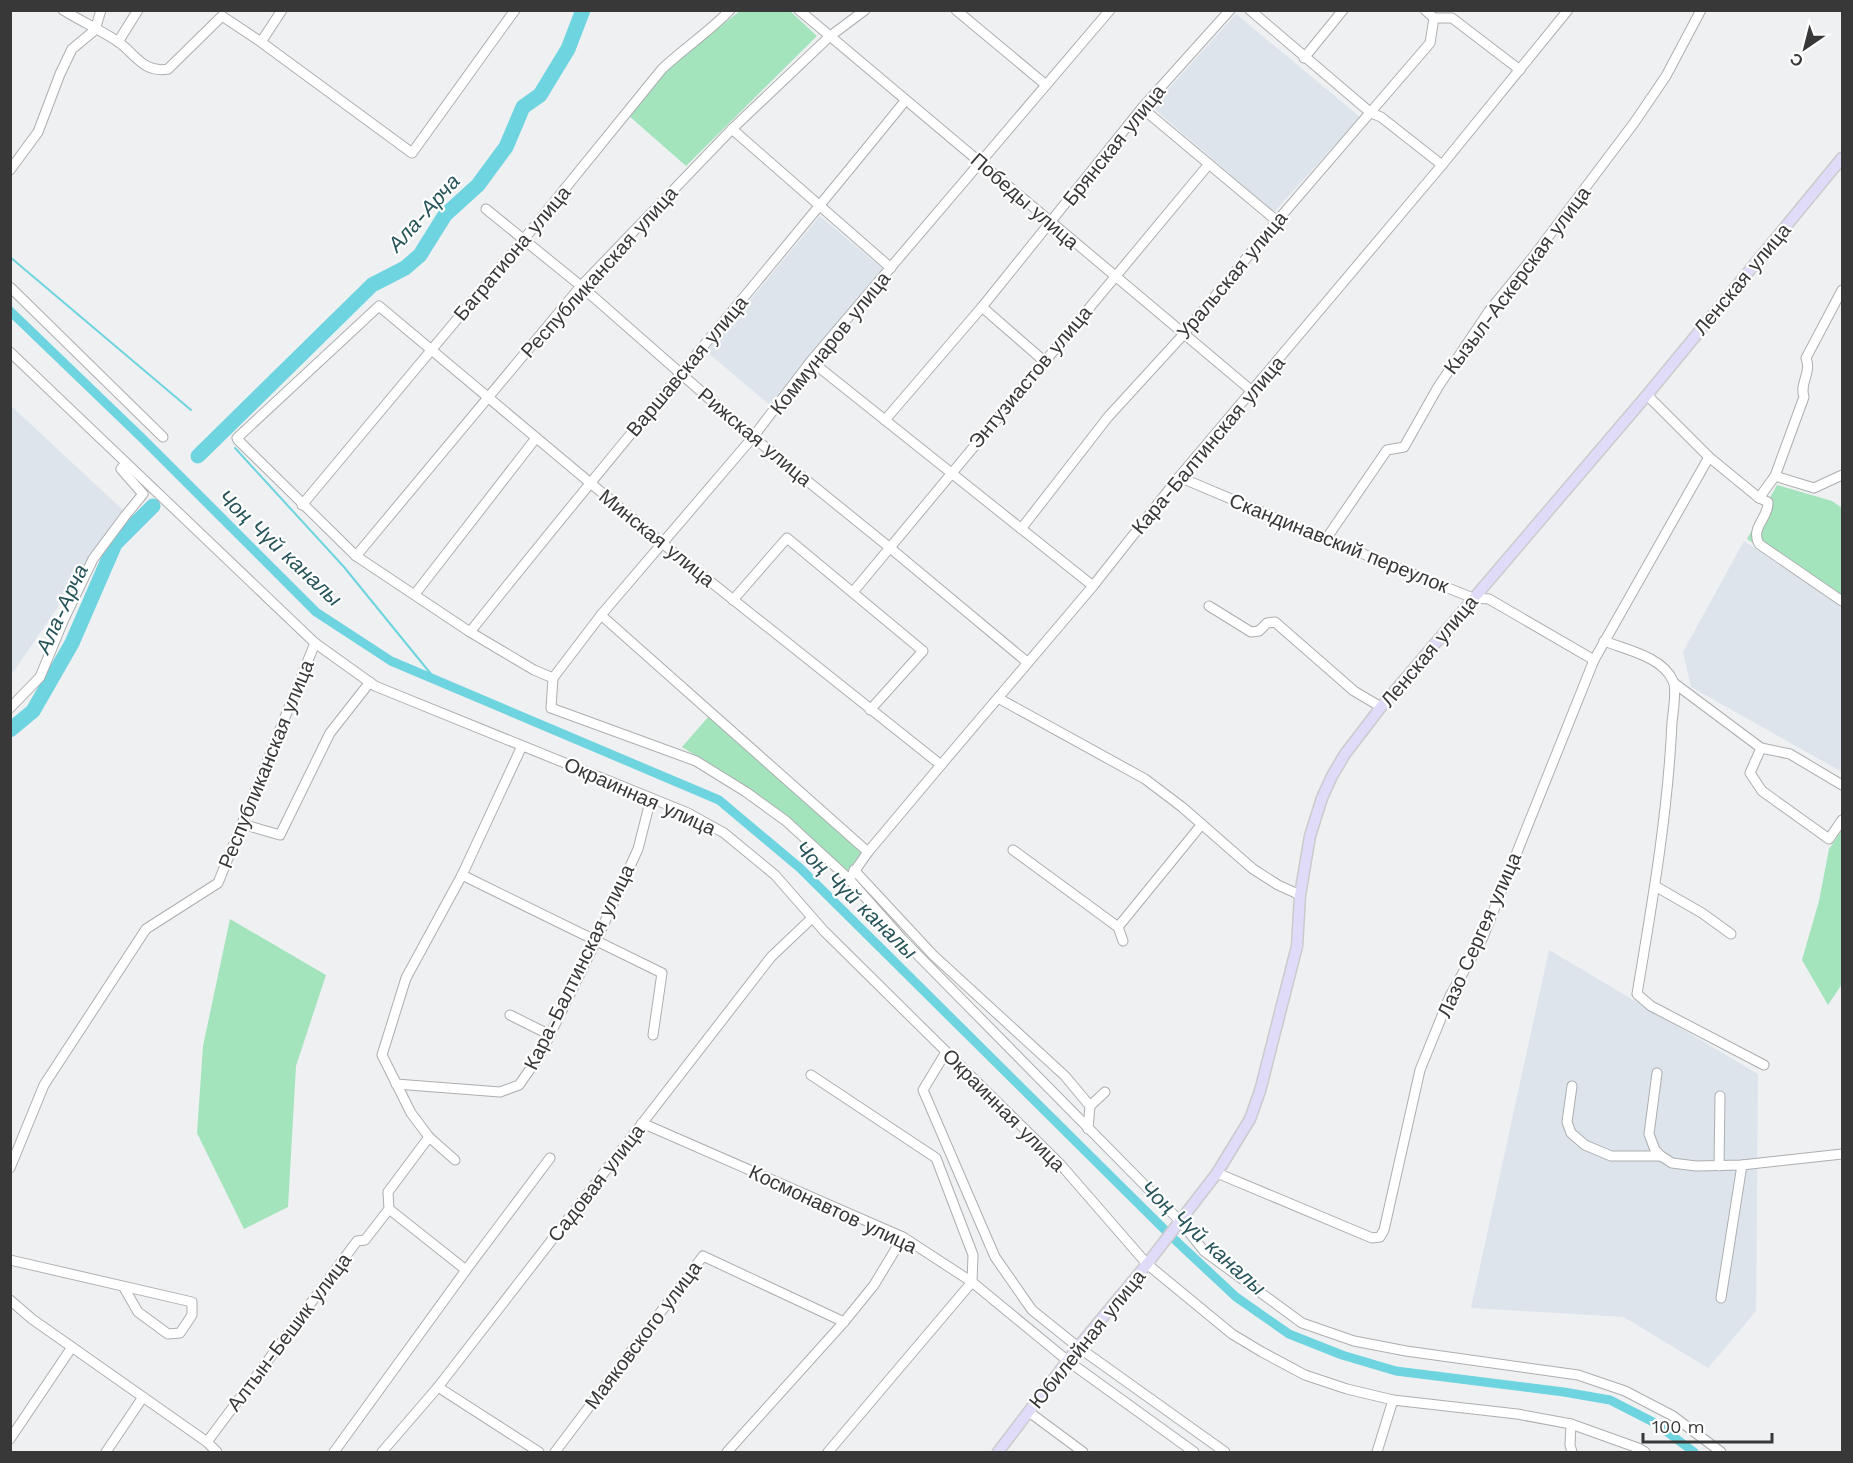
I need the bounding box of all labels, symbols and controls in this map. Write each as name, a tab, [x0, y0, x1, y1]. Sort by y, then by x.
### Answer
north arrow	[1775, 18, 1835, 78]
text: С	[1786, 49, 1807, 71]
street label: Брянская улица	[1058, 79, 1171, 210]
street label: Победы улица	[966, 148, 1085, 255]
water label: Ала-Арча	[381, 169, 465, 258]
street label: Багратиона улица	[449, 180, 576, 325]
street label: Республиканская улица	[516, 181, 683, 363]
street label: Кызыл-Аскерская улица	[1439, 181, 1596, 379]
street label: Уральская улица	[1172, 206, 1293, 344]
street label: Ленская улица	[1688, 218, 1796, 340]
street label: Коммунаров улица	[765, 266, 896, 419]
street label: Варшавская улица	[621, 290, 753, 441]
street label: Энтузиастов улица	[963, 300, 1097, 453]
street label: Кара-Балтинская улица	[1126, 350, 1290, 539]
street label: Рижская улица	[693, 383, 817, 492]
water label: Чоң Чүй каналы	[213, 484, 348, 612]
street label: Минская улица	[594, 484, 720, 593]
street label: Скандинавский переулок	[1226, 488, 1452, 598]
water label: Ала-Арча	[29, 560, 93, 659]
street label: Ленская улица	[1375, 590, 1483, 712]
street label: Республиканская улица	[213, 656, 319, 872]
street label: Окраинная улица	[560, 752, 720, 841]
water label: Чоң Чүй каналы	[790, 835, 923, 964]
street label: Лазо Сергея улица	[1432, 848, 1527, 1021]
street label: Кара-Балтинская улица	[519, 860, 640, 1074]
street label: Окраинная улица	[938, 1044, 1071, 1177]
street label: Садовая улица	[543, 1119, 650, 1247]
street label: Космонавтов улица	[745, 1160, 922, 1259]
water label: Чоң Чүй каналы	[1136, 1175, 1271, 1301]
street label: Алтын-Бешик улица	[222, 1247, 357, 1416]
street label: Маяковского улица	[579, 1256, 707, 1414]
street label: Юбилейная улица	[1024, 1264, 1151, 1413]
scale bar	[1643, 1406, 1772, 1444]
text: 100 m	[1652, 1416, 1705, 1437]

